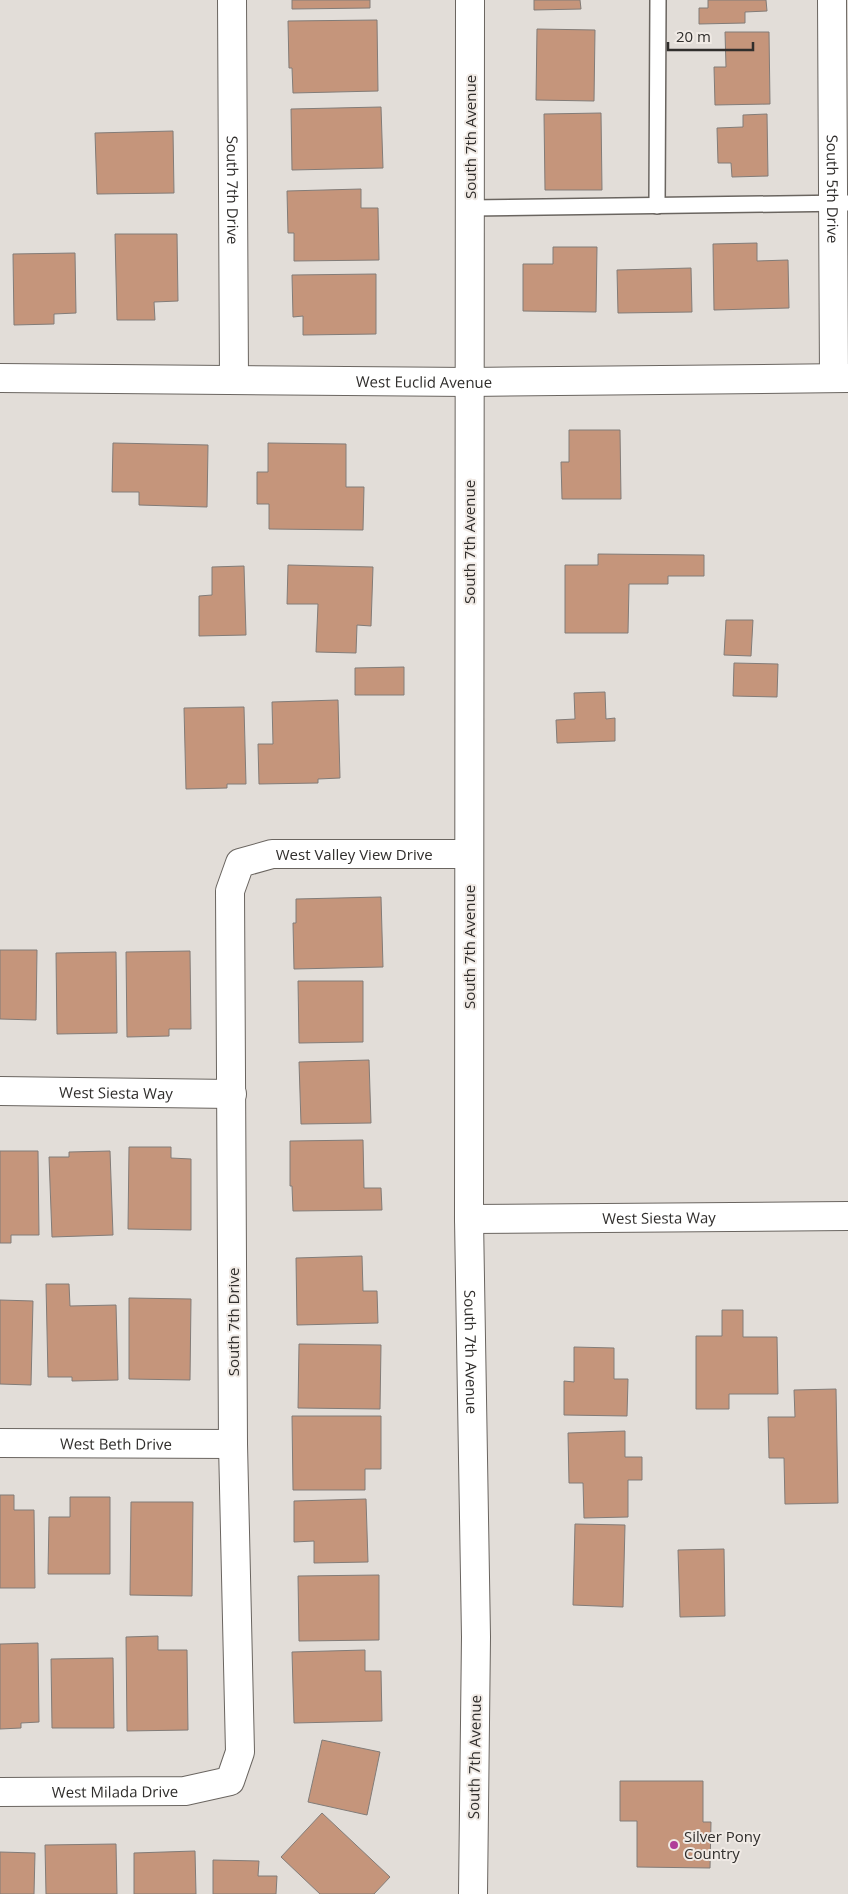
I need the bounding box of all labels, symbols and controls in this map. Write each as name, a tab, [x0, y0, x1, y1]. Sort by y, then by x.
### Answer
scale bar	[668, 20, 753, 52]
text: 20 m	[676, 26, 711, 46]
street label: South 7th Avenue	[460, 75, 480, 199]
street label: South 5th Drive	[823, 135, 843, 243]
street label: South 7th Drive	[223, 136, 243, 244]
street label: West Euclid Avenue	[356, 371, 492, 392]
street label: South 7th Avenue	[459, 480, 479, 604]
street label: West Valley View Drive	[276, 844, 433, 864]
street label: South 7th Avenue	[459, 885, 479, 1009]
street label: West Siesta Way	[59, 1082, 173, 1103]
street label: West Siesta Way	[602, 1207, 716, 1228]
street label: South 7th Drive	[223, 1268, 243, 1376]
street label: South 7th Avenue	[460, 1290, 482, 1414]
street label: West Beth Drive	[60, 1433, 172, 1454]
street label: South 7th Avenue	[463, 1695, 485, 1819]
street label: West Milada Drive	[52, 1781, 178, 1802]
place label: Silver Pony Country	[684, 1826, 761, 1863]
marker: Silver Pony Country	[668, 1839, 680, 1851]

